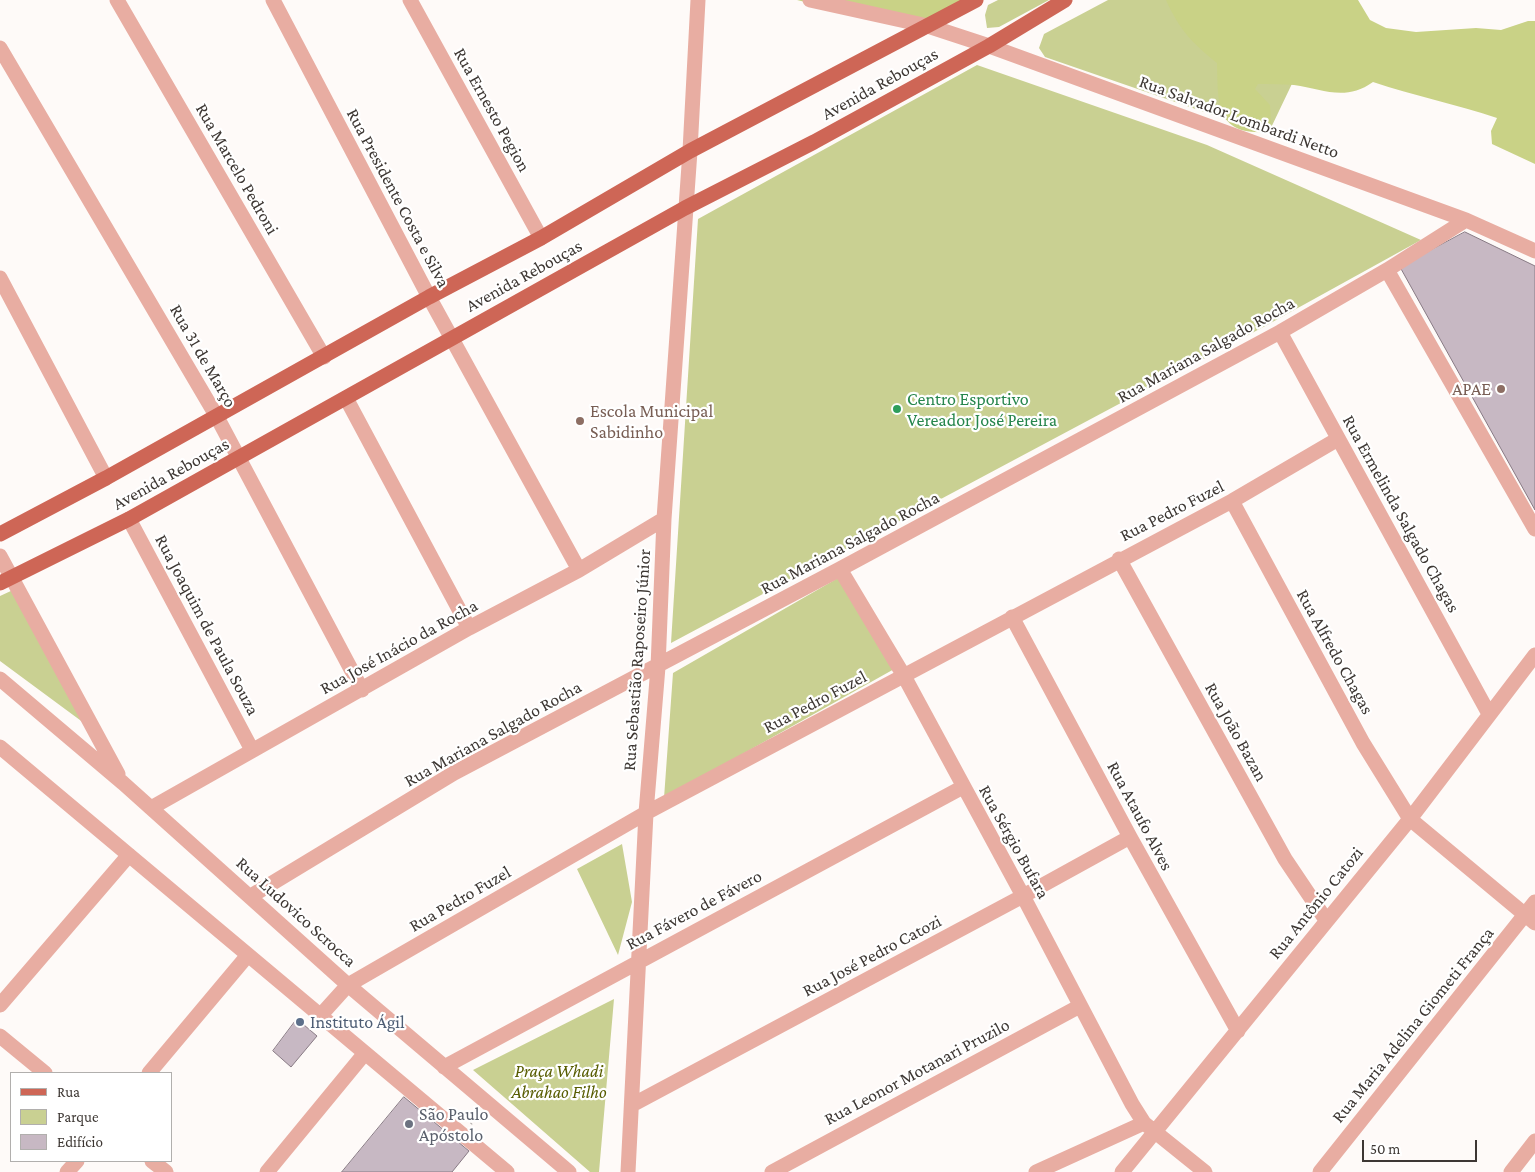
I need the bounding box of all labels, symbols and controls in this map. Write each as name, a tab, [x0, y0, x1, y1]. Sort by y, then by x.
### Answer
street label: Avenida Rebouças	[818, 43, 942, 125]
street label: Rua Ernesto Pegion	[449, 44, 535, 176]
street label: Rua Salvador Lombardi Netto	[1136, 71, 1342, 163]
street label: Rua Marcelo Pedroni	[191, 100, 283, 238]
street label: Rua Presidente Costa e Silva	[342, 105, 454, 291]
street label: Avenida Rebouças	[462, 235, 586, 317]
street label: Rua Mariana Salgado Rocha	[1114, 292, 1298, 408]
street label: Rua 31 de Março	[165, 301, 241, 411]
place label: APAE	[1452, 378, 1491, 400]
marker: APAE	[1495, 383, 1507, 395]
place label: Centro Esportivo Vereador José Pereira	[907, 388, 1057, 430]
place label: Escola Municipal Sabidinho	[590, 400, 713, 442]
marker: Centro Esportivo Vereador José Pereira	[891, 403, 903, 415]
street label: Rua Ermelinda Salgado Chagas	[1338, 411, 1464, 617]
marker: Escola Municipal Sabidinho	[574, 415, 586, 427]
street label: Avenida Rebouças	[109, 433, 233, 515]
street label: Rua Pedro Fuzel	[1116, 476, 1228, 546]
street label: Rua Mariana Salgado Rocha	[757, 487, 943, 599]
street label: Rua Joaquim de Paula Souza	[150, 531, 264, 719]
street label: Rua Sebastião Raposeiro Júnior	[618, 548, 656, 772]
street label: Rua Alfredo Chagas	[1292, 586, 1378, 718]
street label: Rua José Inácio da Rocha	[316, 595, 482, 699]
street label: Rua Pedro Fuzel	[760, 666, 870, 738]
street label: Rua Mariana Salgado Rocha	[401, 676, 585, 792]
street label: Rua João Bazan	[1200, 679, 1272, 785]
street label: Rua Ataufo Alves	[1102, 758, 1178, 874]
street label: Rua Sérgio Bufara	[974, 781, 1054, 903]
street label: Rua Antônio Catozi	[1264, 842, 1368, 964]
street label: Rua Ludovico Scrocca	[231, 852, 361, 972]
street label: Rua Pedro Fuzel	[405, 861, 515, 937]
street label: Rua Fávero de Fávero	[622, 865, 766, 955]
street label: Rua José Pedro Catozi	[799, 910, 945, 1002]
street label: Rua Maria Adelina Giometi França	[1327, 923, 1499, 1127]
place label: Instituto Ágil	[310, 1011, 405, 1033]
street label: Rua Leonor Motanari Pruzilo	[821, 1014, 1013, 1130]
marker: Instituto Ágil	[294, 1016, 306, 1028]
park label: Praça Whadi Abrahao Filho	[511, 1060, 607, 1102]
legend	[10, 1072, 172, 1162]
text: Rua	[57, 1084, 80, 1100]
place label: São Paulo Apóstolo	[419, 1103, 488, 1146]
text: Parque	[57, 1109, 98, 1125]
marker: São Paulo Apóstolo	[403, 1118, 415, 1130]
scale bar	[1365, 1130, 1480, 1162]
text: Edifício	[57, 1134, 103, 1150]
text: 50 m	[1370, 1141, 1400, 1157]

